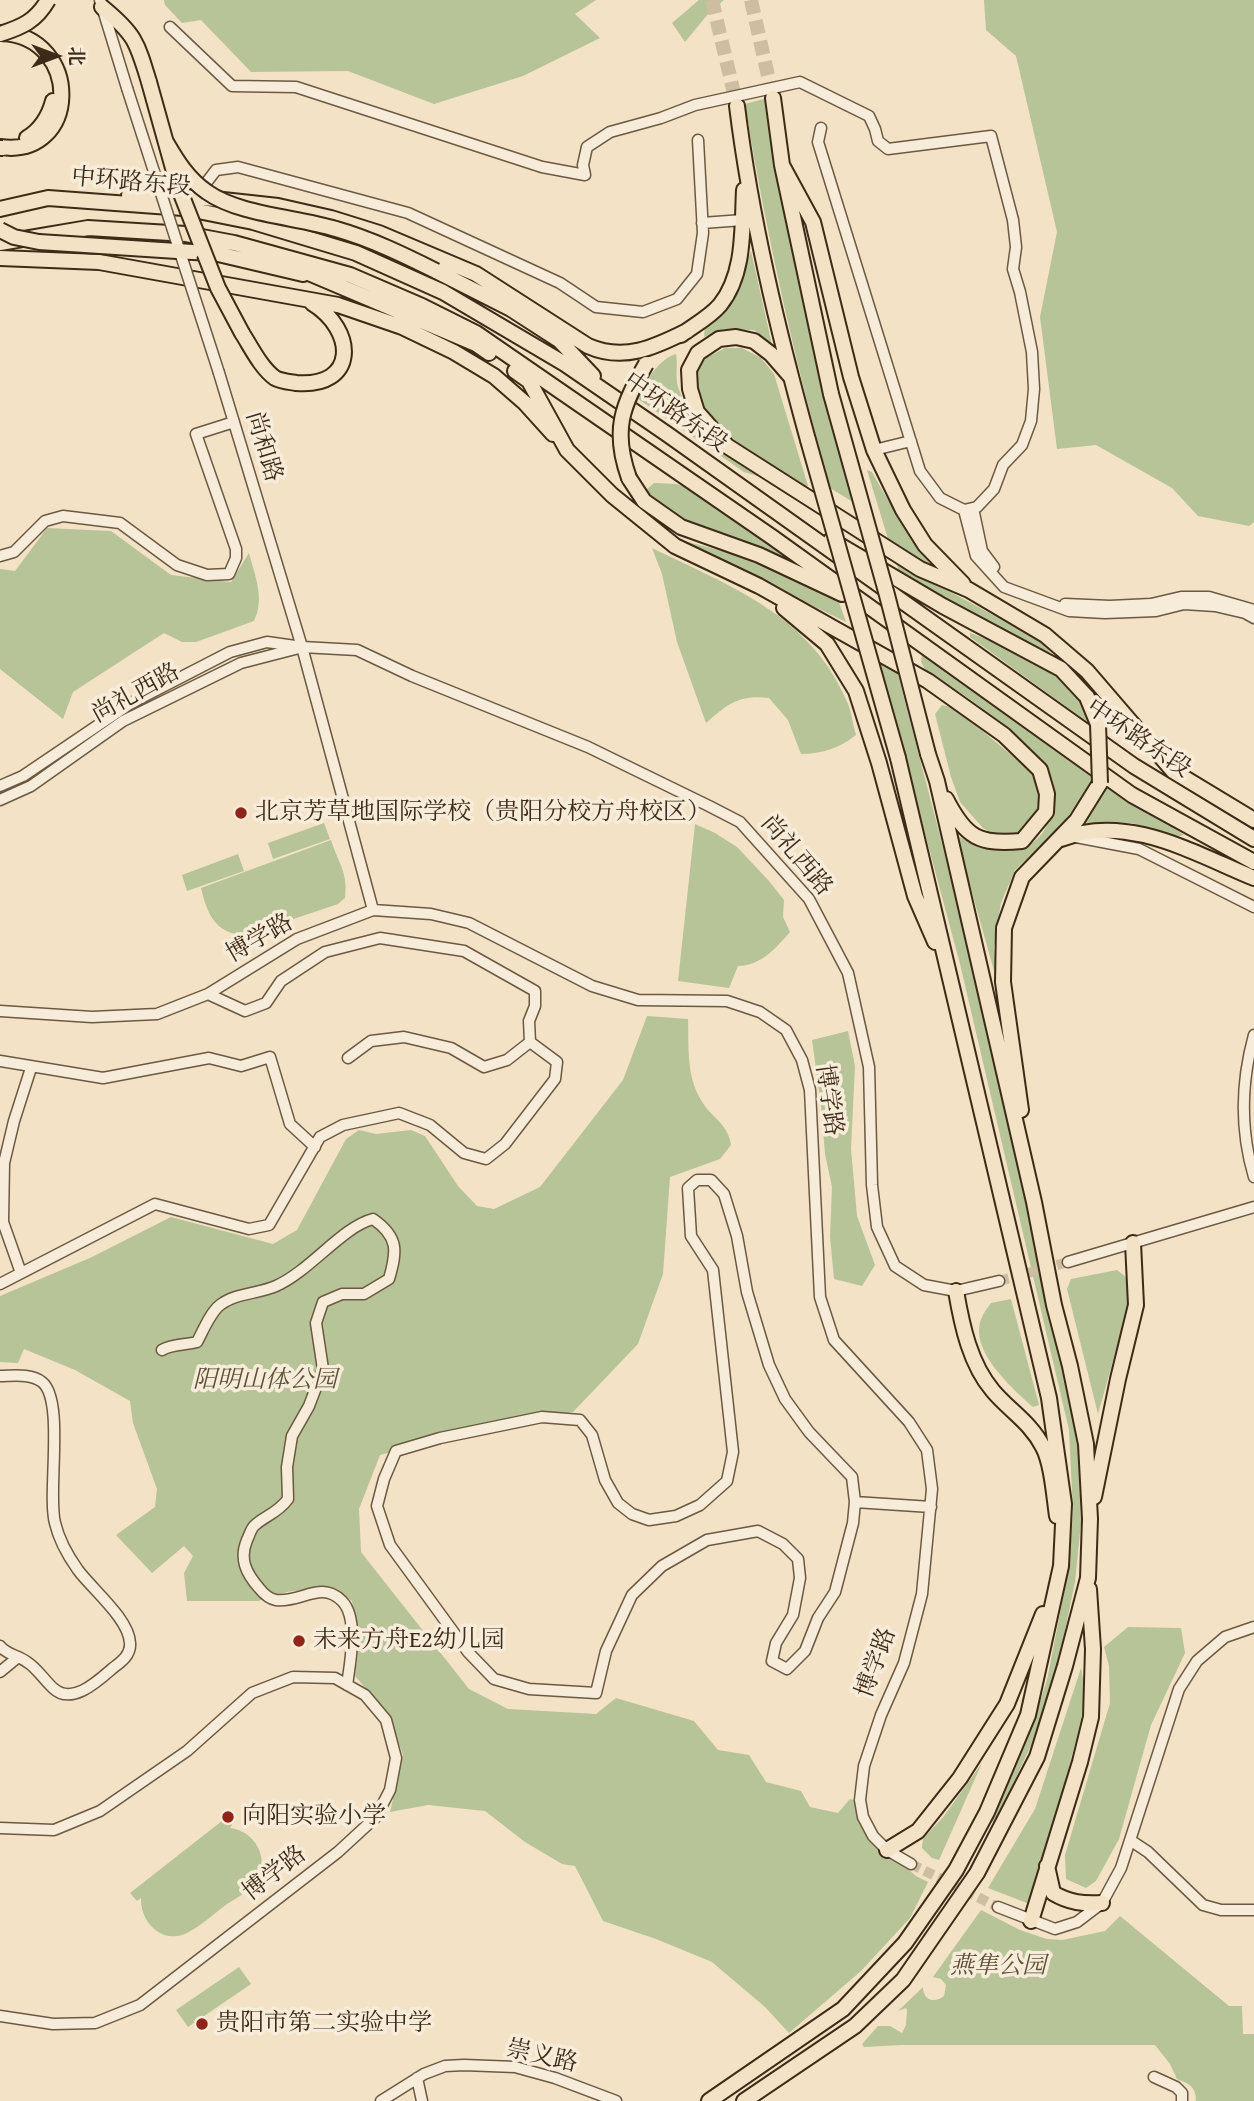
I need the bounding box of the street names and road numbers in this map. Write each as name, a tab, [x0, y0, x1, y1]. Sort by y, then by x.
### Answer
street label: 中环路东段	[70, 163, 192, 203]
street label: 中环路东段	[618, 367, 732, 459]
street label: 尚和路	[239, 408, 287, 486]
street label: 尚礼西路	[87, 658, 185, 730]
street label: 中环路东段	[1080, 694, 1196, 784]
street label: 尚礼西路	[754, 810, 838, 902]
street label: 博学路	[222, 909, 298, 969]
street label: 博学路	[809, 1062, 847, 1138]
street label: 博学路	[851, 1624, 903, 1702]
street label: 博学路	[238, 1840, 312, 1908]
street label: 崇义路	[504, 2035, 580, 2079]

